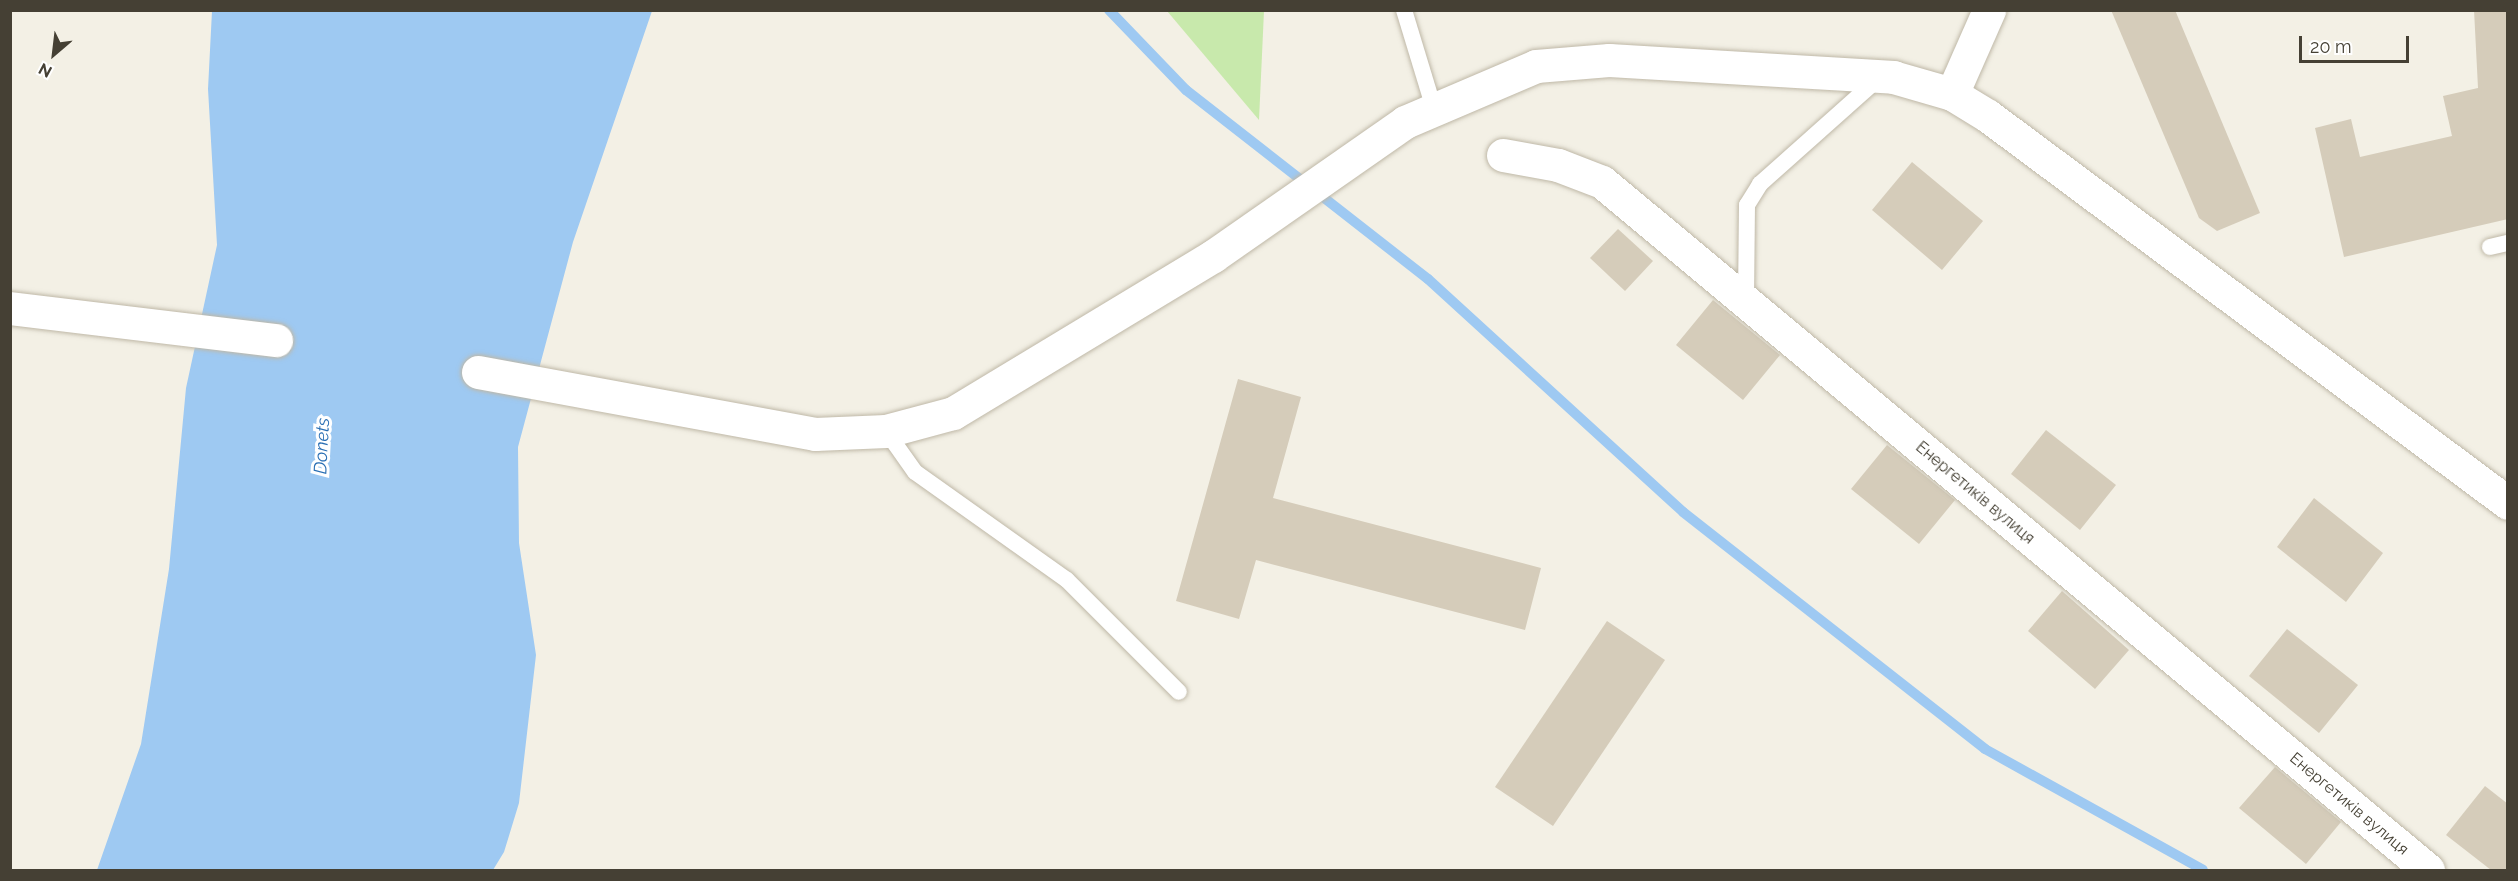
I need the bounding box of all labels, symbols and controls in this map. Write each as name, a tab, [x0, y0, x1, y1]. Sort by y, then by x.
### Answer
north arrow	[24, 24, 84, 84]
scale bar	[2302, 24, 2412, 62]
text: 20 m	[2310, 36, 2352, 57]
text: N	[35, 59, 55, 82]
water label: Donets	[310, 417, 334, 475]
street label: Енергетиків вулиця	[1912, 438, 2038, 548]
street label: Енергетиків вулиця	[2286, 749, 2412, 859]

